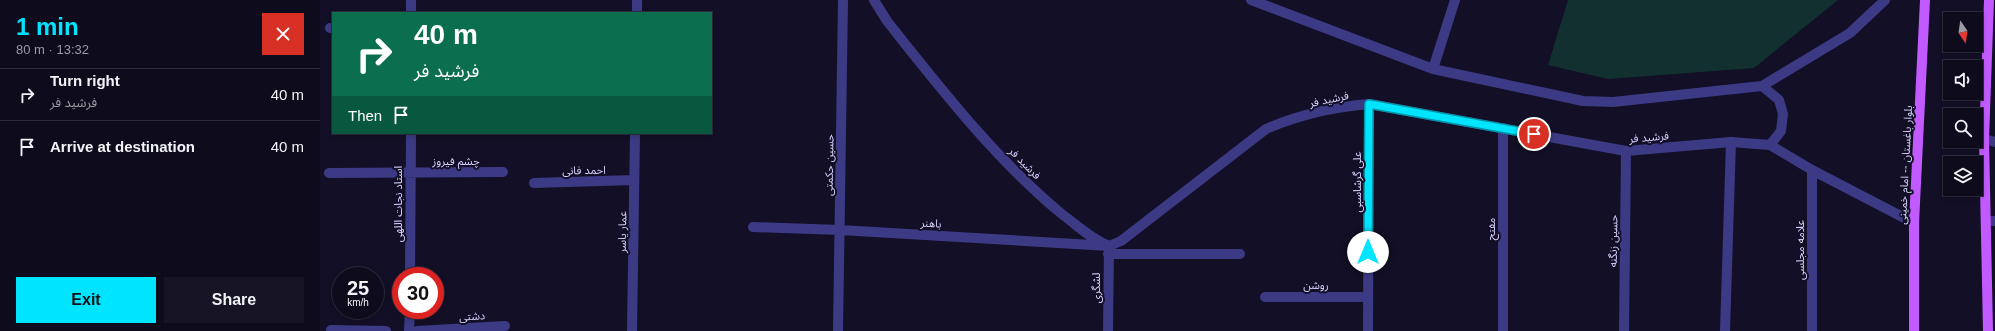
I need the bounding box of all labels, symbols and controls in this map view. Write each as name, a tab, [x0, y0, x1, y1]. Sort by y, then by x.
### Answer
north arrow	[1943, 12, 1983, 52]
map controls	[1943, 12, 1983, 196]
text: 1 min	[16, 13, 79, 40]
button: close	[262, 13, 304, 55]
text: 40 m	[414, 19, 478, 50]
icon: right	[348, 28, 400, 80]
text: 80 m · 13:32	[16, 42, 89, 57]
button: sound	[1943, 60, 1983, 100]
text: فرشید فر	[414, 61, 479, 81]
text: Turn right	[50, 72, 120, 89]
icon: right	[16, 84, 38, 106]
text: 40 m	[271, 86, 304, 103]
street label: فرشید فر	[1307, 89, 1350, 110]
text: فرشید فر	[50, 95, 97, 110]
icon: arrive	[390, 104, 412, 126]
street label: بلوار باغستان -- امام خمینی	[1896, 105, 1916, 225]
text: Then	[348, 107, 382, 124]
button: search	[1943, 108, 1983, 148]
pin	[1517, 117, 1551, 151]
icon: arrive	[1523, 123, 1545, 145]
street label: فرشید فر	[1628, 129, 1670, 146]
street label: حسین حکمتی	[822, 134, 837, 196]
icon: arrive	[16, 136, 38, 158]
text: Arrive at destination	[50, 138, 195, 155]
text: 40 m	[271, 138, 304, 155]
street label: فرشید فر	[1005, 144, 1043, 182]
street label: علی گرشاسبی	[1351, 151, 1364, 212]
street label: چشم فیروز	[431, 155, 480, 170]
button: layers	[1943, 156, 1983, 196]
street label: احمد فانی	[562, 164, 606, 177]
street label: استاد نجات اللهی	[392, 166, 405, 242]
street label: عمار یاسر	[616, 211, 629, 254]
street label: حسین زنگنه	[1607, 214, 1621, 267]
street label: باهنر	[919, 216, 942, 231]
street label: مفتح	[1485, 218, 1499, 240]
street label: علامه مجلسی	[1794, 220, 1807, 280]
position arrow	[1347, 231, 1389, 273]
speed limit sign: 30	[392, 267, 444, 319]
street label: لشگری	[1090, 273, 1103, 303]
button: Exit	[16, 277, 156, 323]
button: Share	[164, 277, 304, 323]
text: 25	[347, 277, 369, 299]
street label: روشن	[1303, 279, 1329, 292]
text: km/h	[347, 297, 369, 308]
street label: دشتی	[459, 309, 485, 324]

